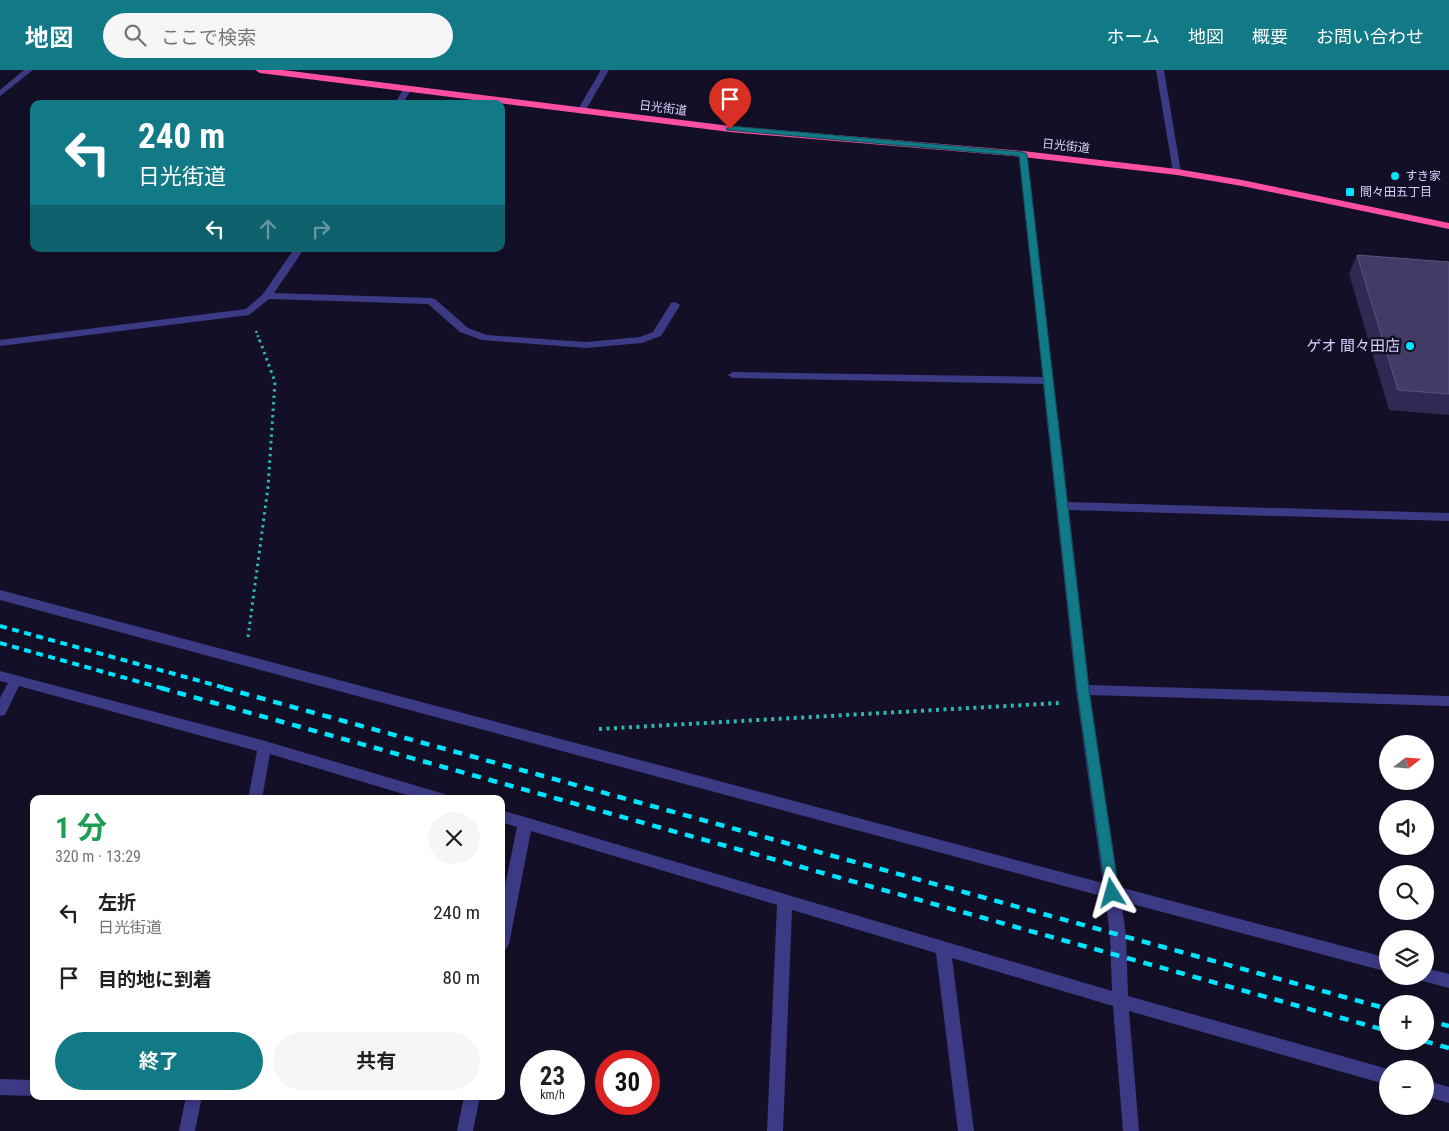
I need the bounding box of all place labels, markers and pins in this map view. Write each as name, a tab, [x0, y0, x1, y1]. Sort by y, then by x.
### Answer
pin	[709, 78, 751, 129]
place label: すき家	[1405, 169, 1441, 183]
marker: すき家	[1389, 170, 1401, 182]
place label: 間々田五丁目	[1360, 185, 1432, 199]
marker: 間々田五丁目	[1344, 186, 1356, 198]
place label: ゲオ 間々田店	[1307, 337, 1400, 355]
marker: ゲオ 間々田店	[1404, 340, 1416, 352]

